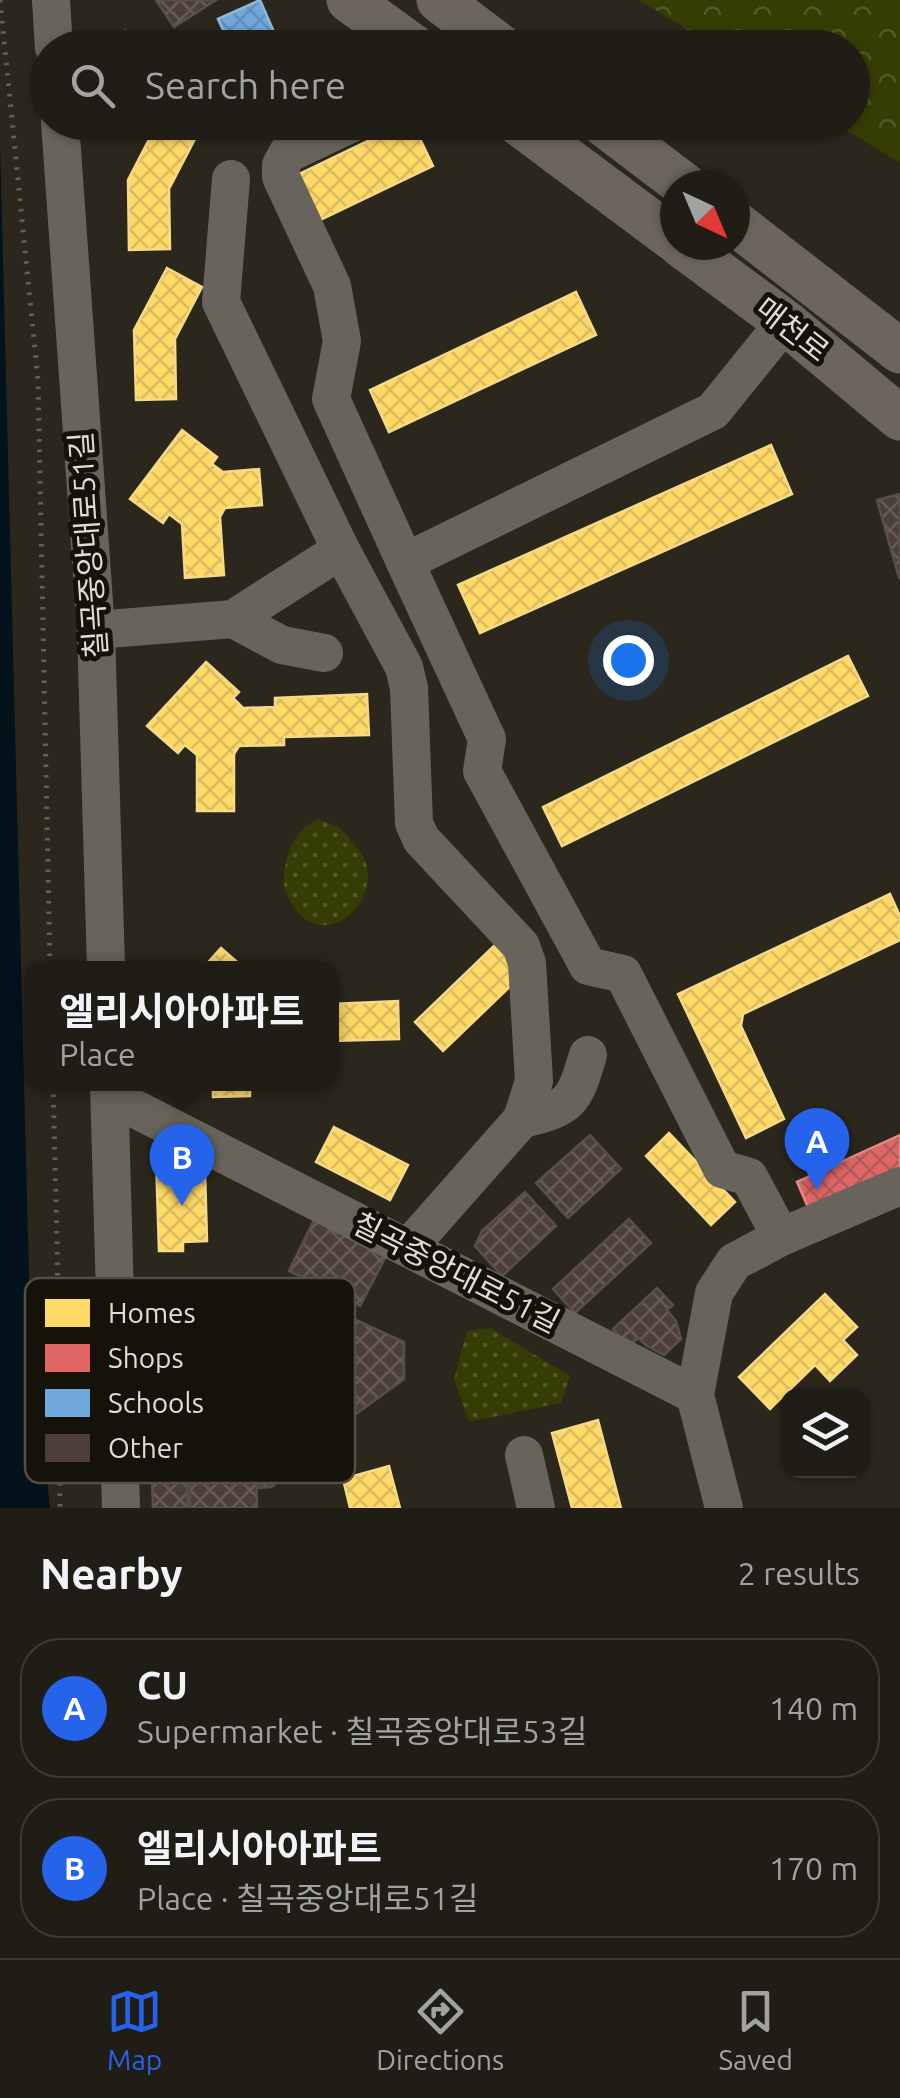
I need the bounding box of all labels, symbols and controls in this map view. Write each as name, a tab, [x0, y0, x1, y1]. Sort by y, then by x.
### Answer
search box	[30, 30, 870, 140]
icon: search	[65, 58, 120, 113]
text: Search here	[145, 64, 346, 106]
north arrow	[660, 170, 750, 260]
street label: 매천로	[750, 290, 836, 368]
street label: 칠곡중앙대로51길	[63, 431, 113, 660]
your location	[603, 635, 654, 686]
popup	[24, 961, 339, 1091]
text: 엘리시아아파트	[59, 990, 304, 1032]
text: Place	[59, 1036, 136, 1072]
pin: A	[784, 1108, 850, 1190]
pin: B	[150, 1124, 214, 1206]
street label: 칠곡중앙대로51길	[348, 1205, 565, 1339]
legend	[25, 1278, 355, 1483]
text: Homes	[108, 1297, 196, 1328]
text: Shops	[108, 1342, 184, 1373]
text: Schools	[108, 1387, 204, 1418]
map controls	[780, 1388, 870, 1478]
button: layers	[780, 1388, 870, 1478]
text: Other	[108, 1432, 183, 1463]
text: Nearby	[40, 1550, 183, 1597]
text: 2 results	[738, 1555, 860, 1591]
text: CU	[137, 1664, 188, 1706]
text: A	[63, 1690, 86, 1726]
text: 140 m	[769, 1690, 858, 1726]
text: Supermarket · 칠곡중앙대로53길	[137, 1713, 587, 1749]
text: 엘리시아아파트	[137, 1827, 382, 1869]
text: B	[64, 1850, 85, 1886]
text: 170 m	[769, 1850, 858, 1886]
text: Place · 칠곡중앙대로51길	[137, 1880, 478, 1916]
tab: Map	[107, 1984, 162, 2075]
tab: Directions	[376, 1984, 504, 2075]
tab: Saved	[718, 1984, 793, 2075]

